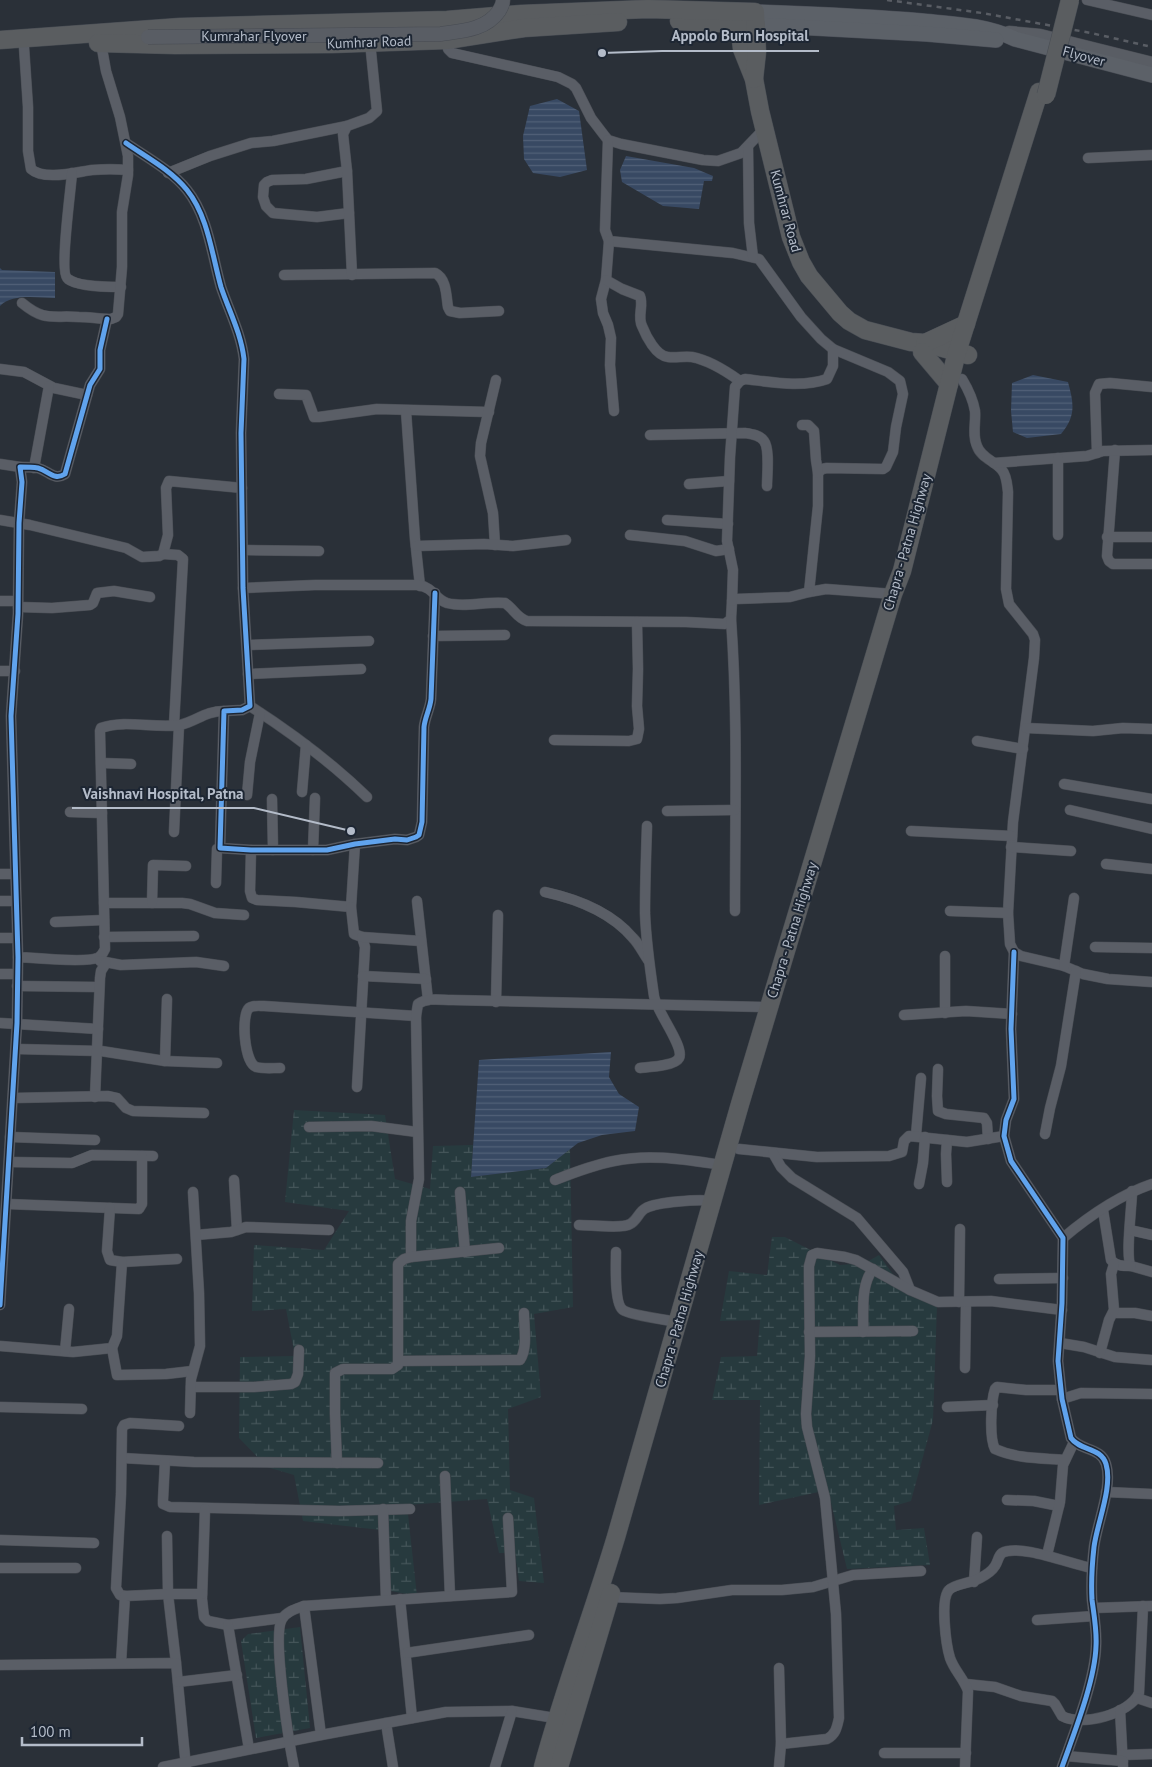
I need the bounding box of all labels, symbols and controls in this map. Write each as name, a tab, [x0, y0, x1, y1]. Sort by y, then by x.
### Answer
callout: Appolo Burn Hospital	[662, 21, 819, 51]
text: Appolo Burn Hospital	[671, 26, 809, 45]
street label: Kumrahar Flyover	[201, 27, 307, 45]
street label: Kumhrar Road	[326, 32, 412, 52]
street label: Flyover	[1061, 42, 1108, 70]
street label: Kumhrar Road	[766, 168, 806, 254]
street label: Chapra - Patna Highway	[879, 471, 935, 613]
callout: Vaishnavi Hospital, Patna	[72, 778, 254, 808]
text: Vaishnavi Hospital, Patna	[81, 784, 244, 803]
street label: Chapra - Patna Highway	[763, 859, 821, 1000]
street label: Chapra - Patna Highway	[651, 1248, 707, 1390]
scale bar	[22, 1714, 142, 1746]
text: 100 m	[30, 1722, 71, 1741]

